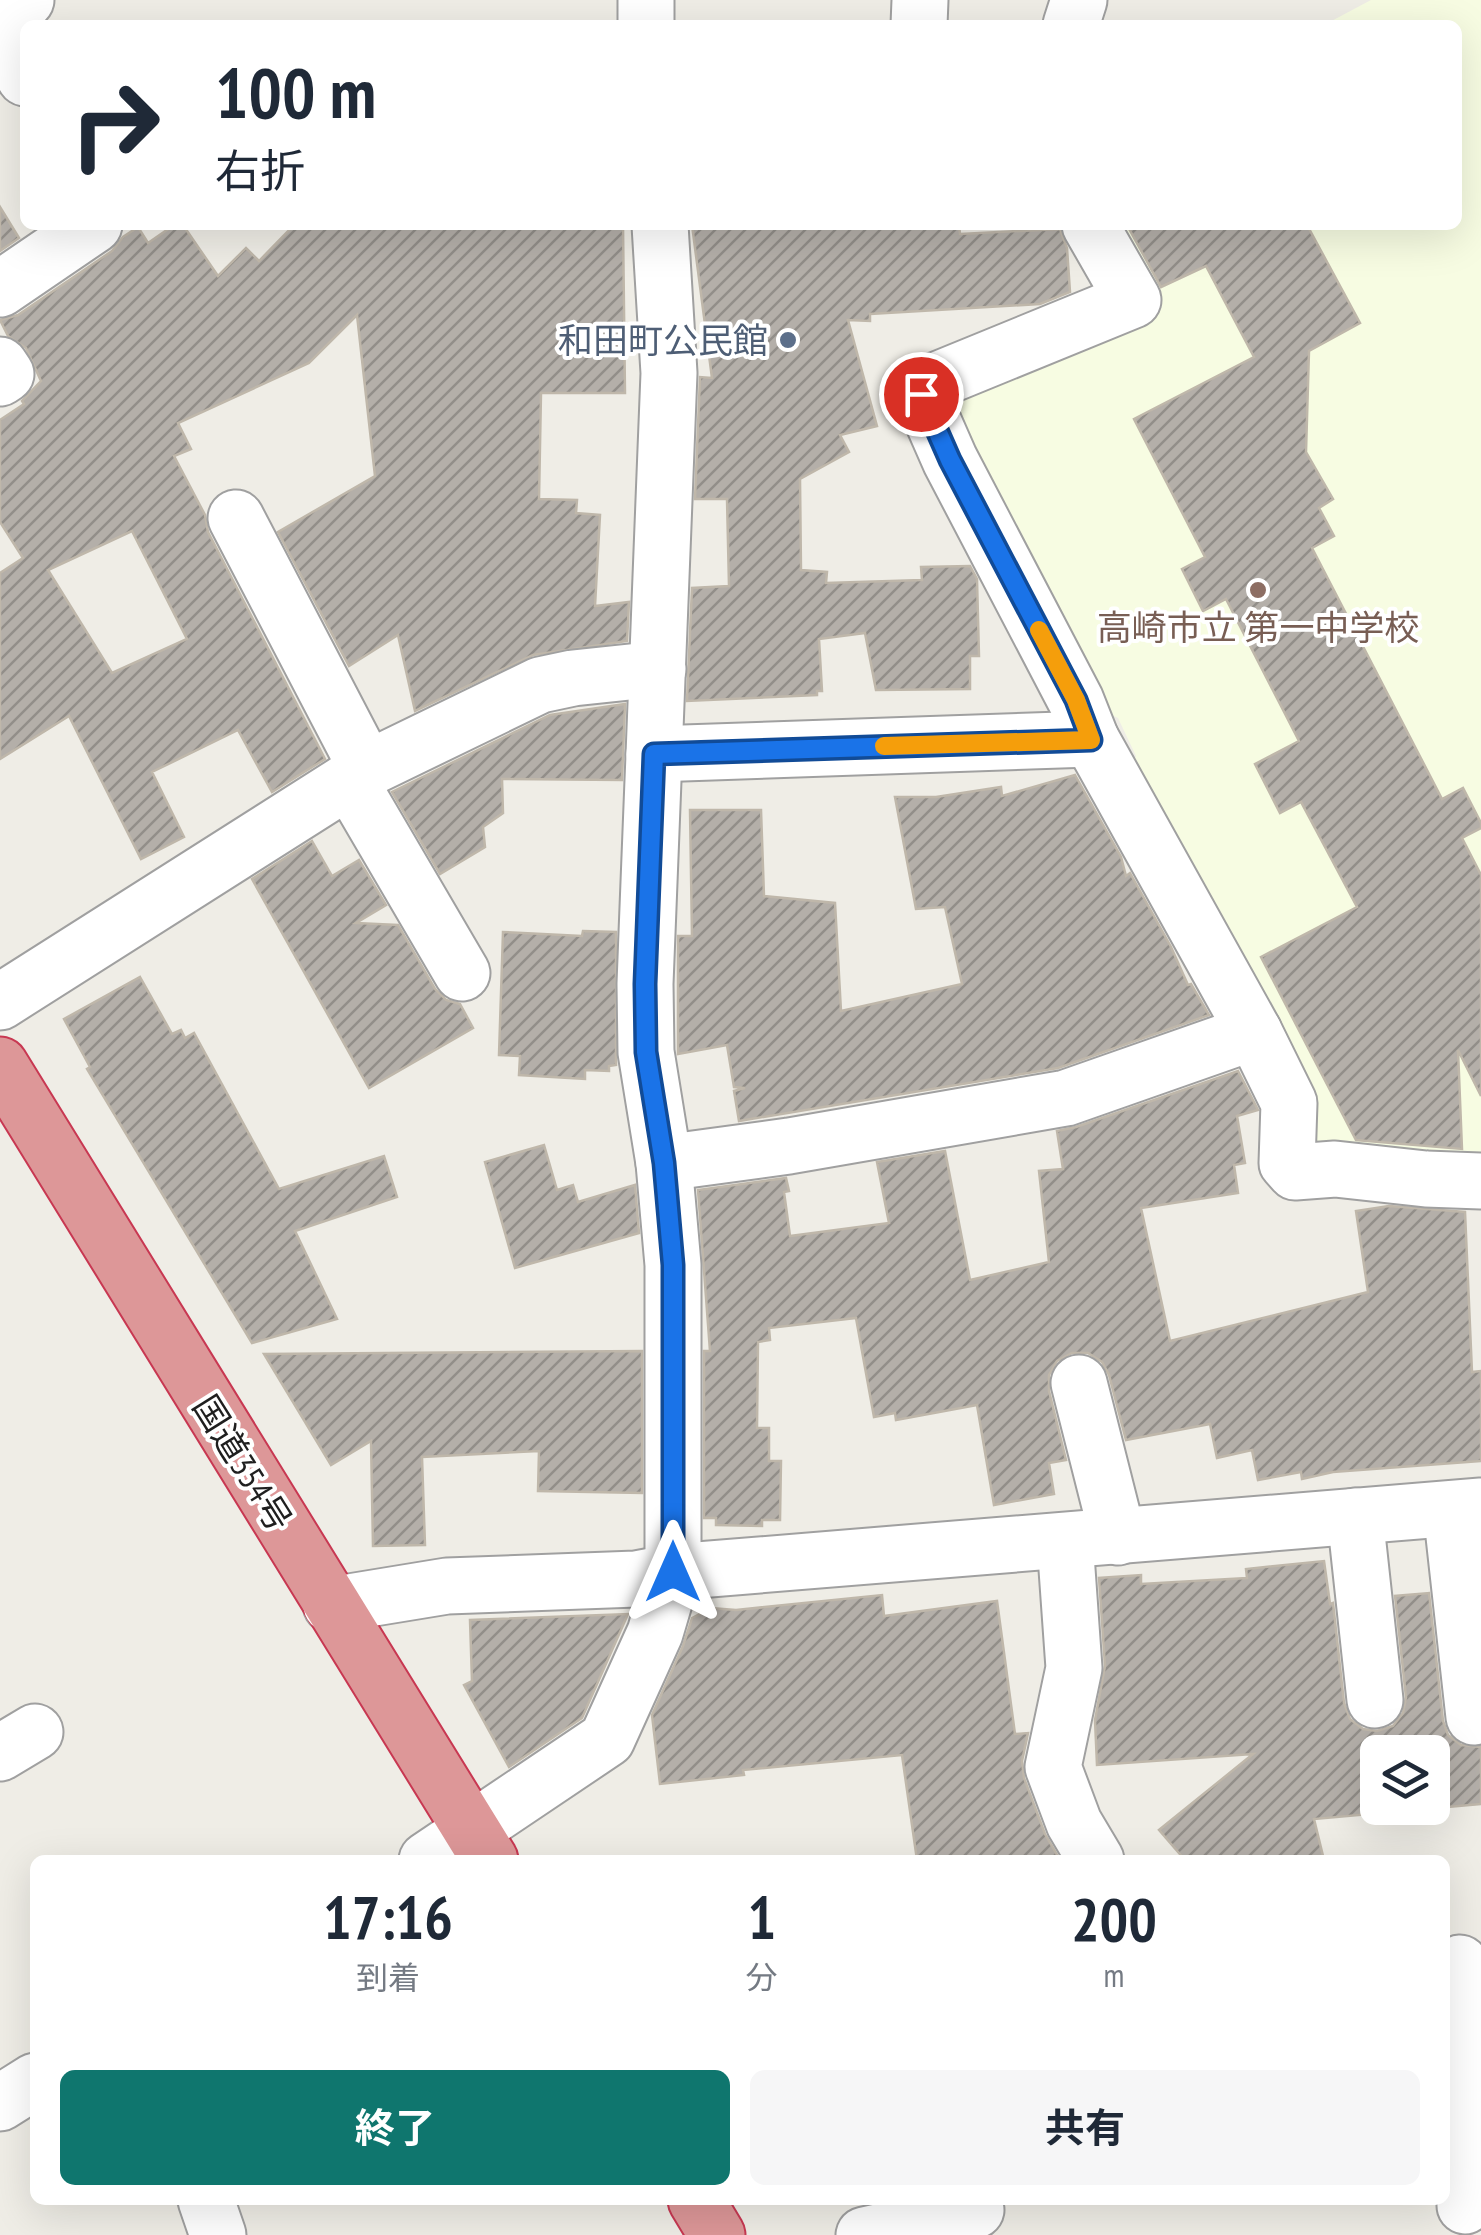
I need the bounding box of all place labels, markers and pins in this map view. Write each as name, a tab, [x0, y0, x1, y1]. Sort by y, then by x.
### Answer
place label: 和田町公民館	[558, 317, 768, 363]
marker: 和田町公民館	[777, 329, 799, 351]
pin	[879, 352, 964, 437]
marker: 高崎市立 第一中学校	[1247, 579, 1269, 601]
place label: 高崎市立 第一中学校	[1097, 604, 1419, 650]

